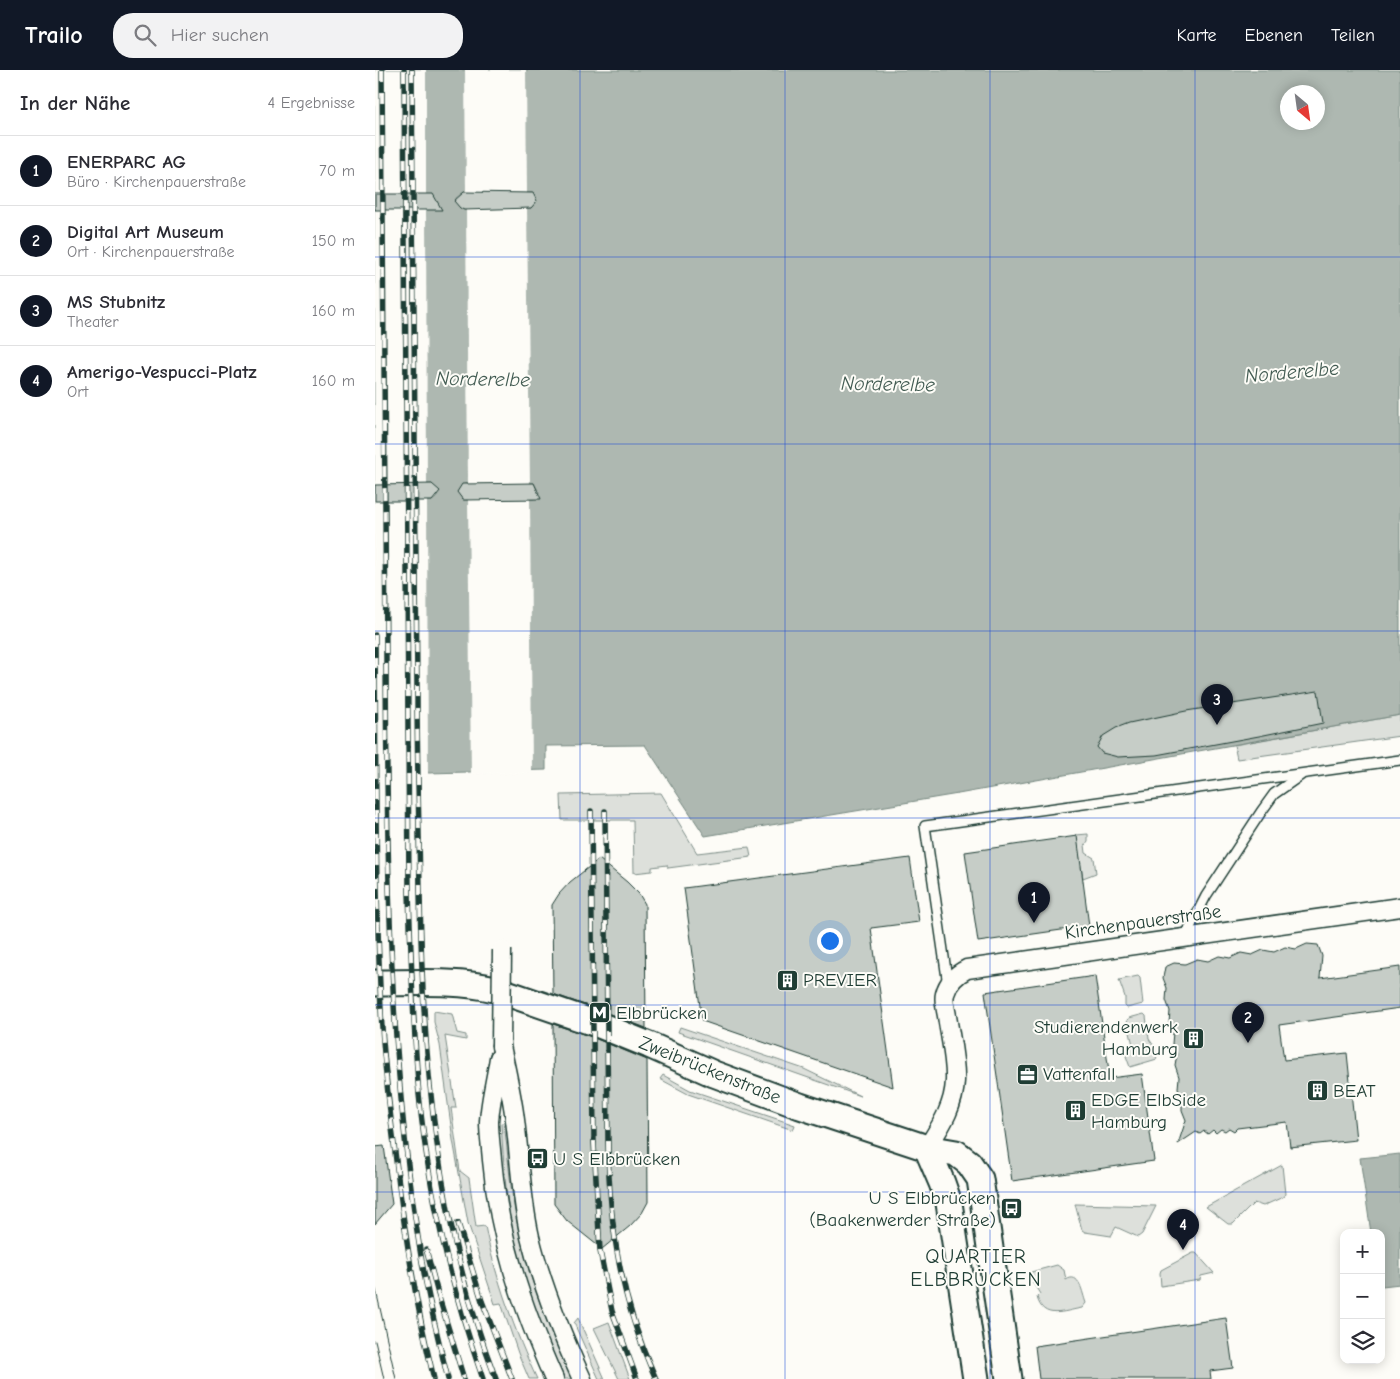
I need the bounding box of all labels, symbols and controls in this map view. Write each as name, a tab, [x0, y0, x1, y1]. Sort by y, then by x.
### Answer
search box	[113, 13, 463, 58]
text: Trailo	[25, 21, 83, 49]
icon: search	[131, 21, 159, 49]
text: Hier suchen	[171, 24, 269, 46]
text: Karte	[1176, 25, 1217, 46]
text: Ebenen	[1245, 25, 1303, 46]
text: Teilen	[1331, 25, 1375, 46]
north arrow	[1280, 85, 1325, 130]
text: In der Nähe	[20, 91, 130, 115]
text: 4 Ergebnisse	[268, 94, 355, 112]
text: ENERPARC AG	[67, 151, 186, 173]
text: 1	[33, 162, 39, 180]
text: 70 m	[319, 162, 355, 180]
text: Büro · Kirchenpauerstraße	[67, 173, 246, 191]
text: Digital Art Museum	[67, 221, 224, 243]
text: 2	[32, 232, 40, 250]
text: 150 m	[312, 232, 355, 250]
text: Ort · Kirchenpauerstraße	[67, 243, 235, 261]
text: MS Stubnitz	[67, 291, 165, 313]
text: 3	[32, 302, 40, 320]
text: 160 m	[312, 302, 355, 320]
text: Theater	[67, 313, 119, 331]
water label: Norderelbe	[1244, 356, 1340, 388]
text: Amerigo-Vespucci-Platz	[67, 361, 257, 383]
water label: Norderelbe	[436, 367, 530, 391]
text: 4	[32, 372, 40, 390]
text: 160 m	[312, 372, 355, 390]
water label: Norderelbe	[841, 372, 935, 396]
text: Ort	[67, 383, 88, 401]
pin: 3	[1201, 684, 1233, 725]
pin: 1	[1018, 882, 1050, 923]
street label: Kirchenpauerstraße	[1063, 900, 1223, 944]
your location	[817, 928, 843, 954]
building icon: PREVIER	[775, 968, 799, 992]
place label: PREVIER	[803, 969, 877, 991]
metro station icon: Elbbrücken	[588, 1001, 612, 1025]
place label: Elbbrücken	[616, 1002, 707, 1024]
pin: 2	[1232, 1002, 1264, 1043]
place label: Studierendenwerk Hamburg	[1034, 1016, 1179, 1060]
building icon: Studierendenwerk Hamburg	[1182, 1026, 1206, 1050]
street label: Zweibrückenstraße	[636, 1031, 784, 1109]
office icon: Vattenfall	[1015, 1062, 1039, 1086]
place label: Vattenfall	[1043, 1063, 1115, 1085]
building icon: BEAT	[1305, 1079, 1329, 1103]
place label: BEAT	[1333, 1080, 1376, 1102]
place label: EDGE ElbSide Hamburg	[1091, 1089, 1206, 1133]
building icon: EDGE ElbSide Hamburg	[1063, 1099, 1087, 1123]
bus stop icon: U S Elbbrücken	[525, 1147, 549, 1171]
place label: U S Elbbrücken	[553, 1148, 681, 1170]
place label: U S Elbbrücken (Baakenwerder Straße)	[809, 1187, 996, 1231]
bus stop icon: U S Elbbrücken (Baakenwerder Straße)	[1000, 1197, 1024, 1221]
pin: 4	[1167, 1209, 1199, 1250]
map controls	[1340, 1229, 1385, 1364]
button: +	[1340, 1229, 1385, 1274]
district label: QUARTIER ELBBRÜCKEN	[910, 1245, 1042, 1291]
button: −	[1340, 1274, 1385, 1319]
button: layers	[1340, 1319, 1385, 1364]

